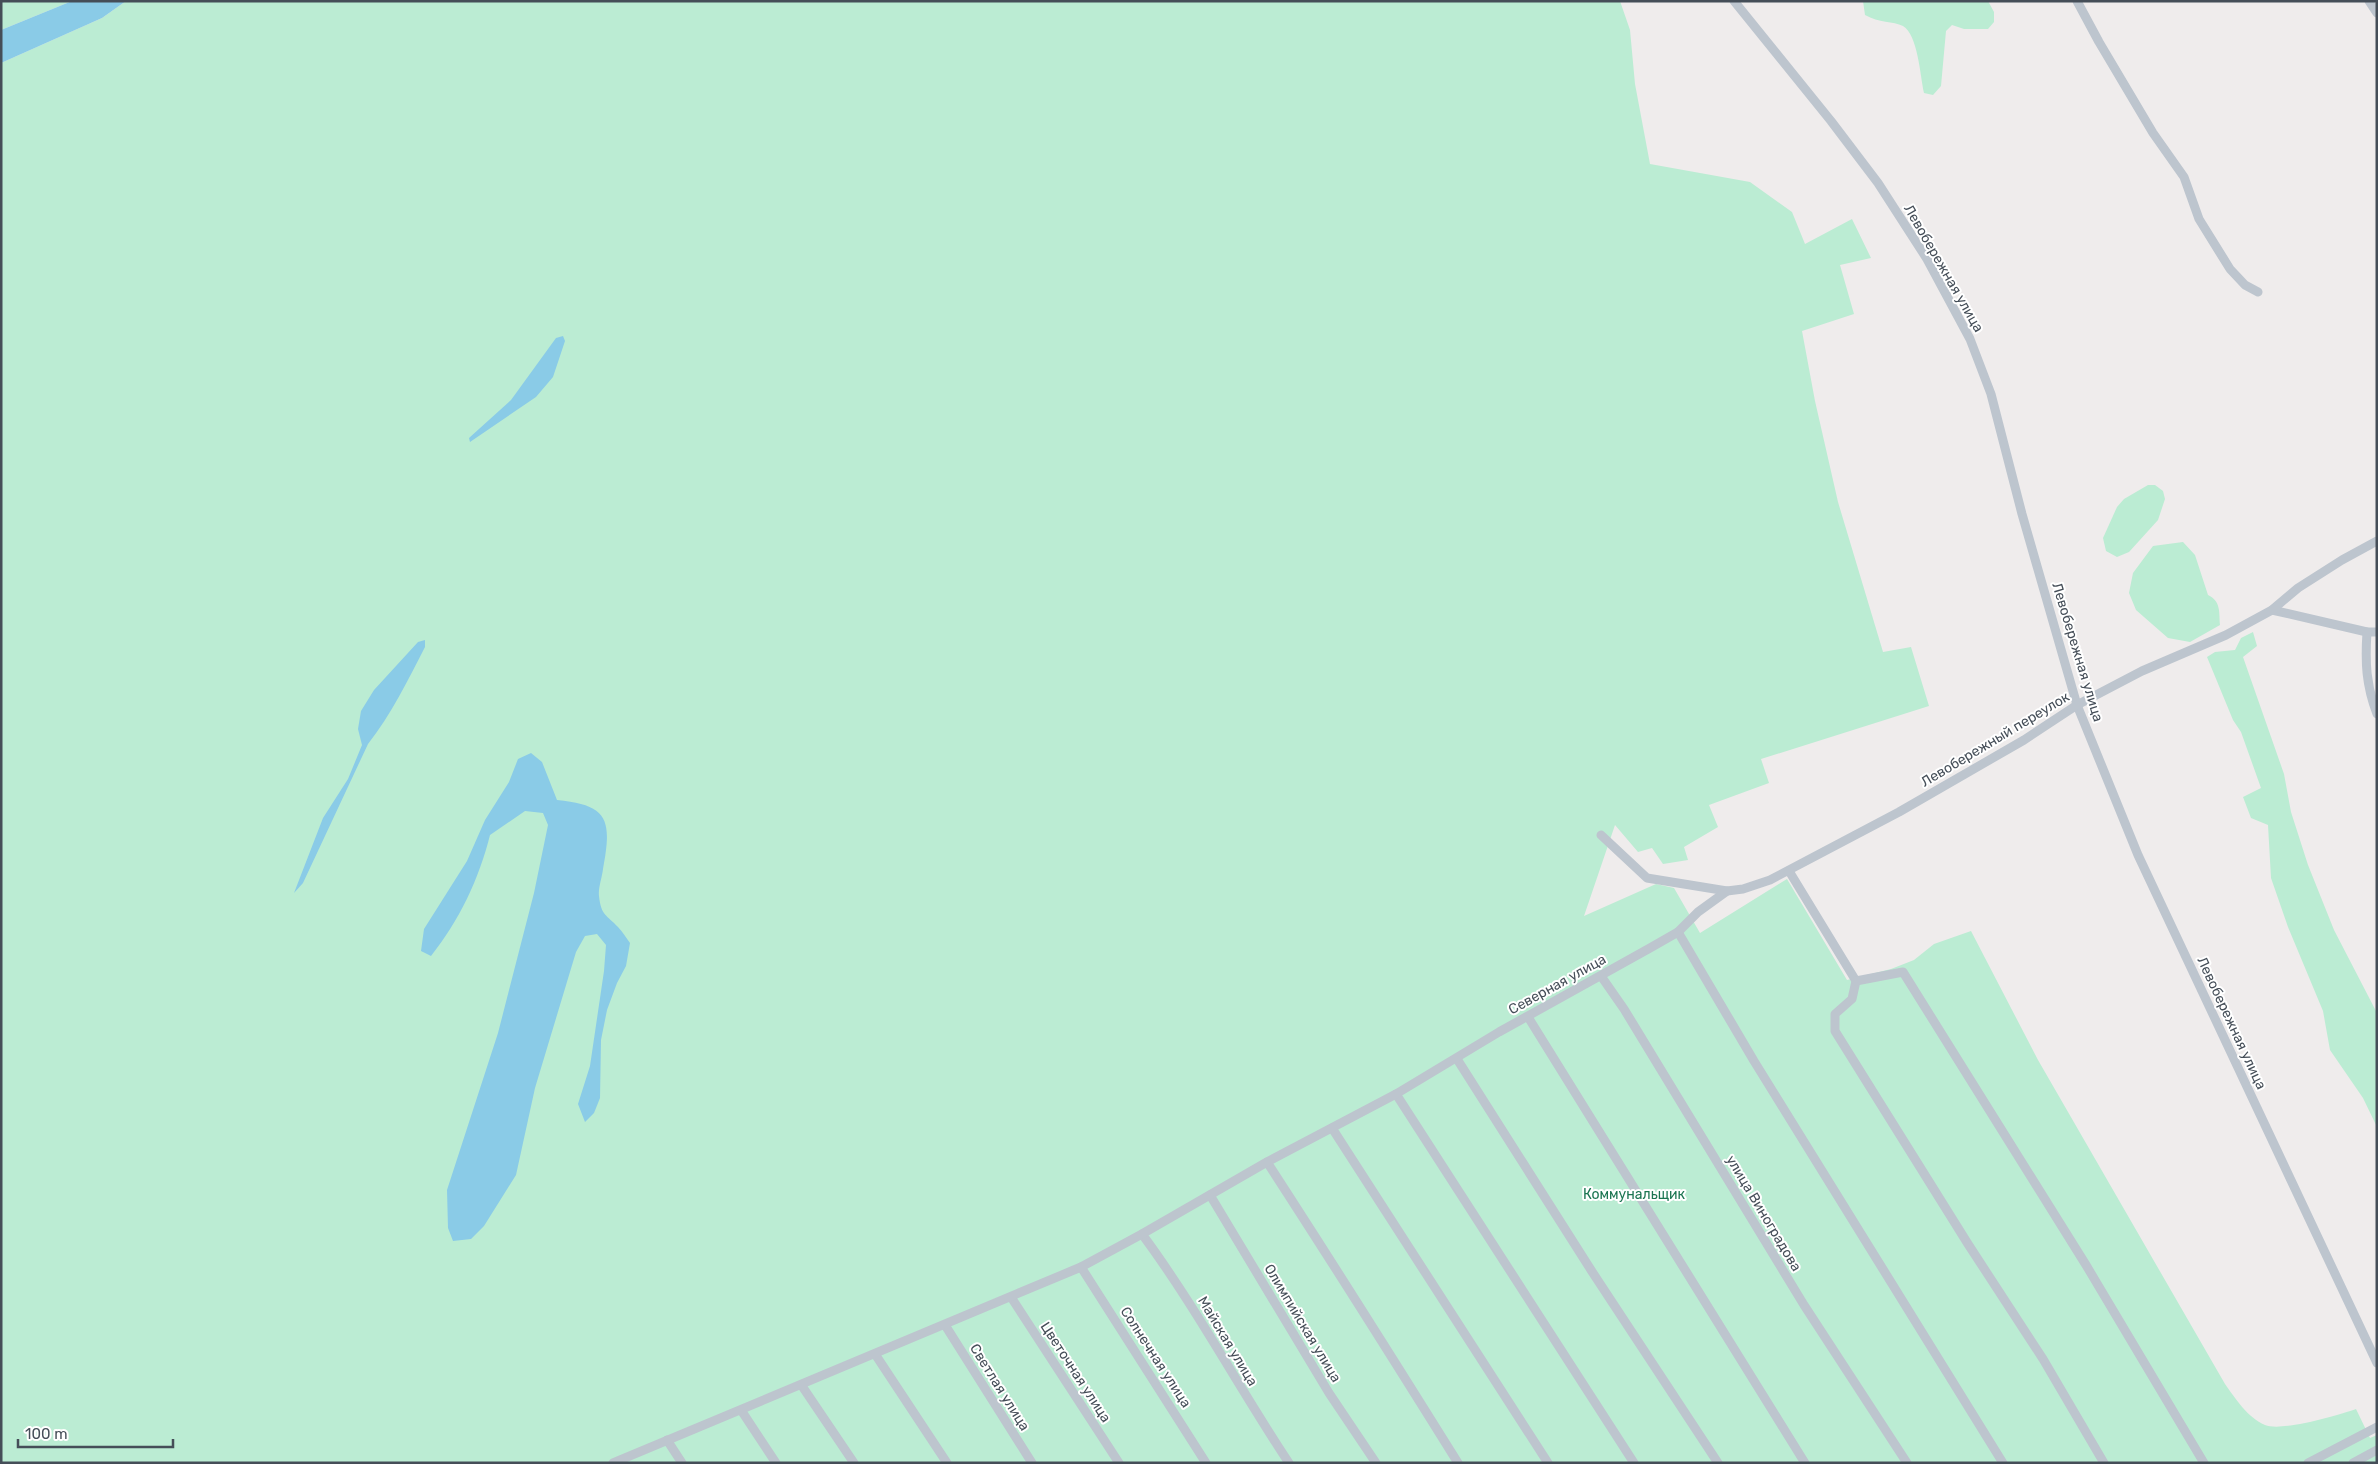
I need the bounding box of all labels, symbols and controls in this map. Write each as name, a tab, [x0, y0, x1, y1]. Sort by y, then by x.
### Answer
street label: Левобережная улица	[1900, 201, 1987, 335]
street label: Левобережная улица	[2048, 581, 2107, 724]
street label: Левобережный переулок	[1918, 688, 2073, 791]
street label: Северная улица	[1506, 951, 1609, 1018]
street label: Левобережная улица	[2193, 954, 2270, 1092]
street label: улица Виноградова	[1722, 1152, 1805, 1274]
park label: Коммунальщик	[1583, 1186, 1686, 1203]
street label: Олимпийская улица	[1260, 1261, 1345, 1386]
street label: Майская улица	[1194, 1293, 1261, 1389]
street label: Солнечная улица	[1117, 1304, 1195, 1411]
street label: Цветочная улица	[1037, 1319, 1114, 1426]
street label: Светлая улица	[966, 1341, 1033, 1434]
scale bar	[18, 1416, 172, 1448]
text: 100 m	[25, 1425, 67, 1443]

